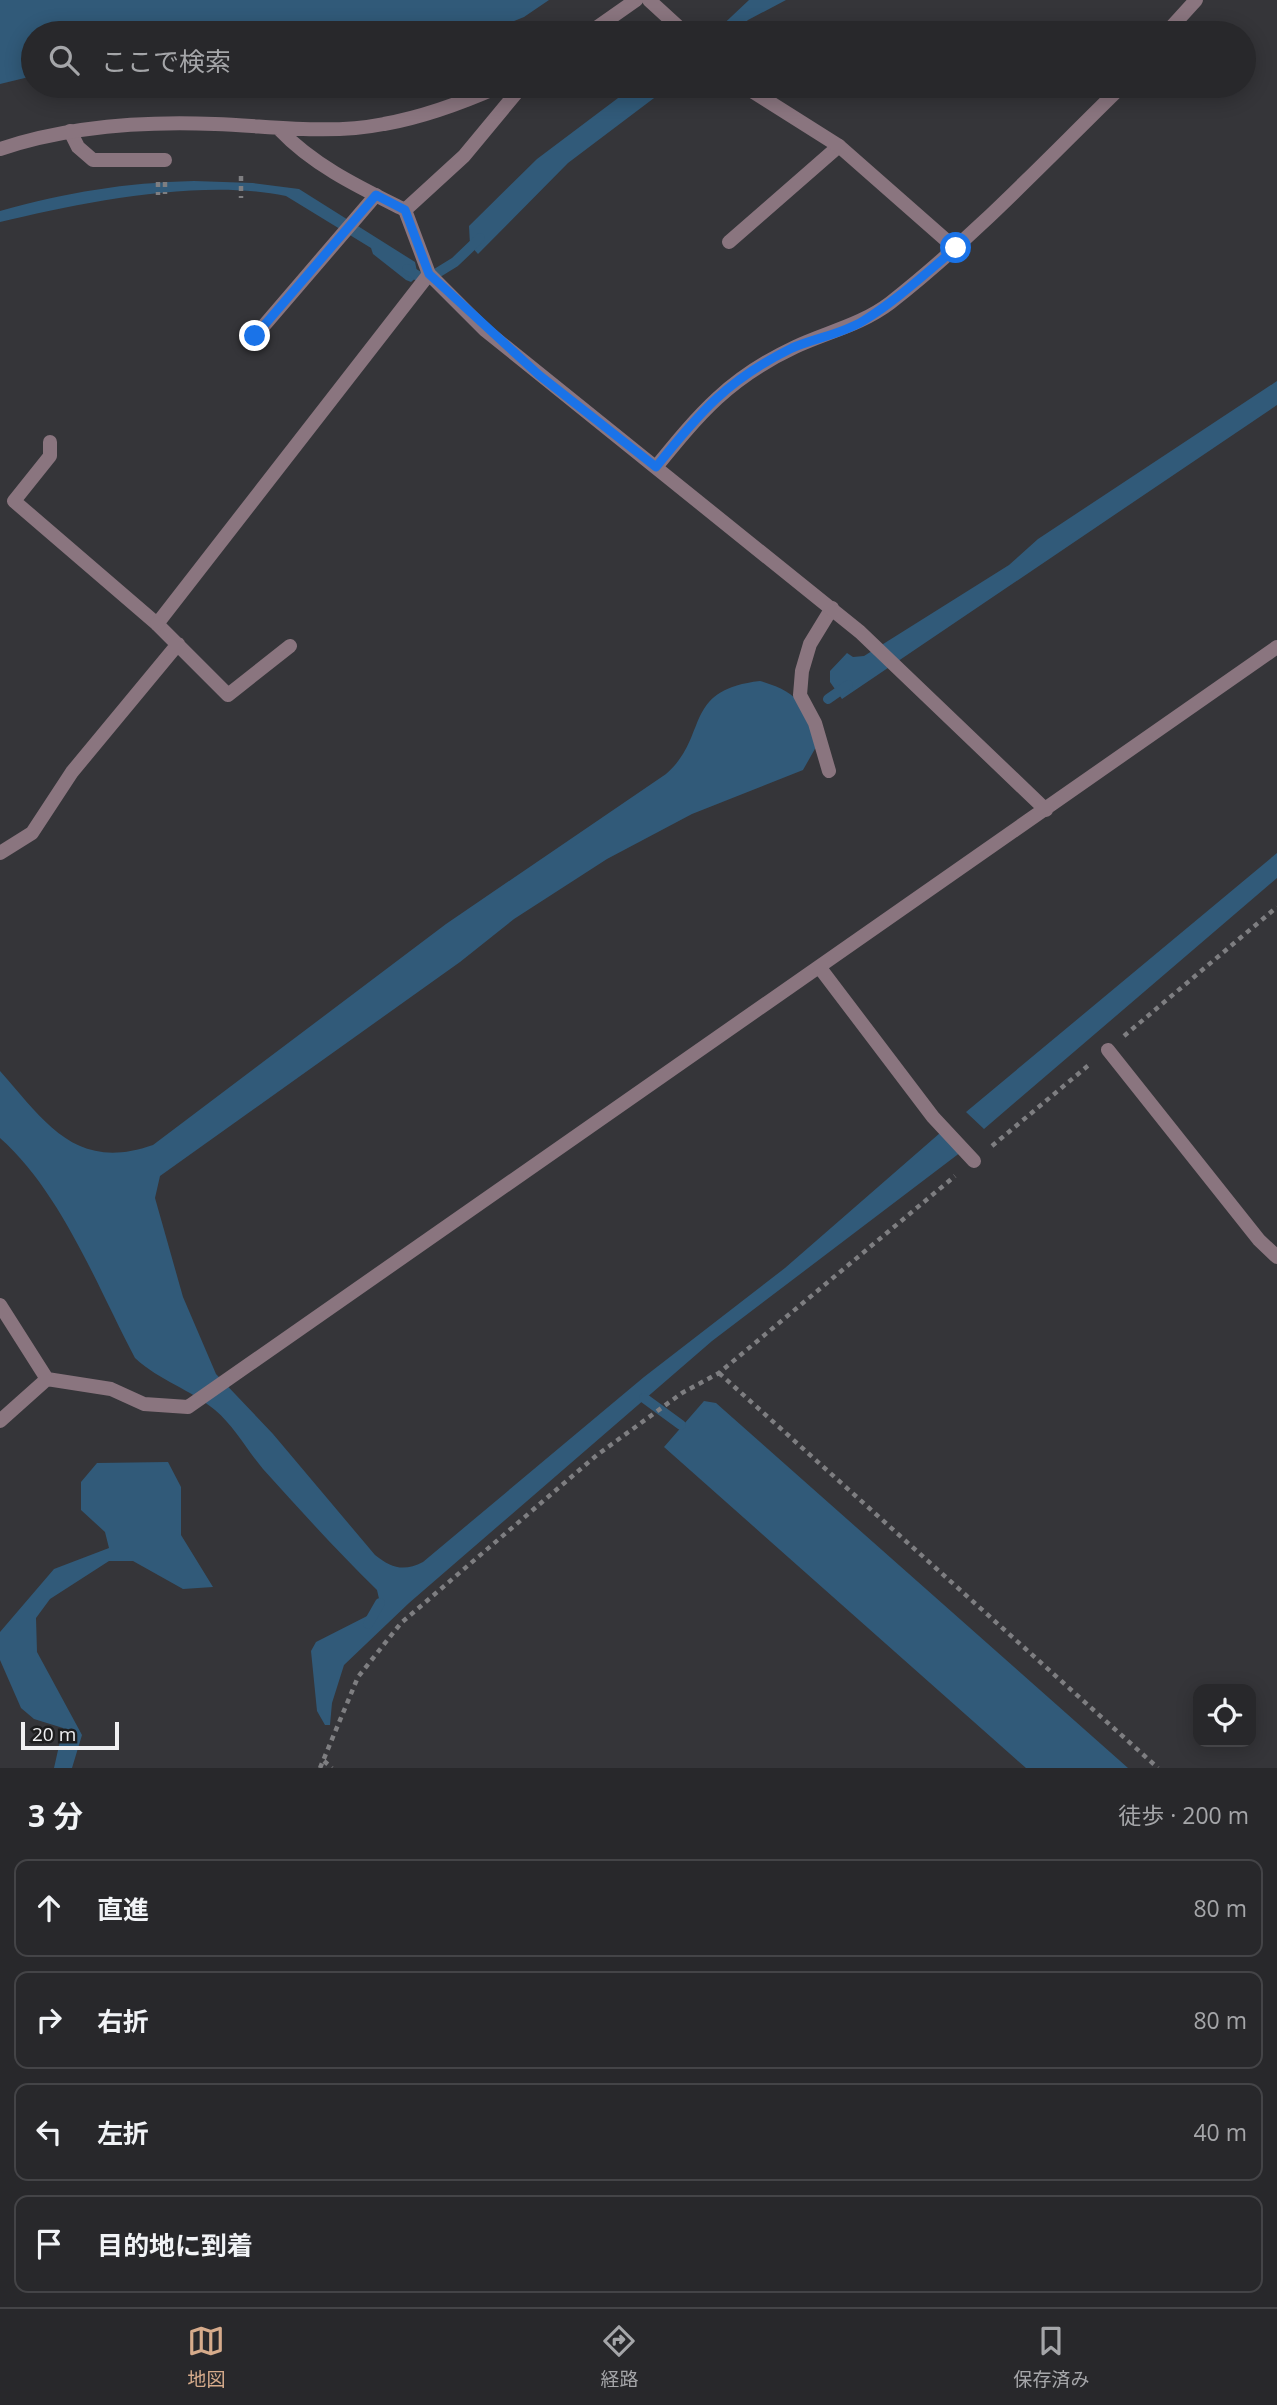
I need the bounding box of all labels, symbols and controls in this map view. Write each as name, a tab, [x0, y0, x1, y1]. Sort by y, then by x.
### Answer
search box	[21, 21, 1256, 98]
icon: search	[45, 41, 83, 79]
text: ここで検索	[101, 43, 231, 79]
route start	[940, 232, 971, 263]
route end	[239, 320, 270, 351]
map controls	[1193, 1684, 1256, 1747]
button: locate	[1193, 1684, 1256, 1747]
scale bar	[21, 1719, 119, 1751]
text: 20 m	[32, 1721, 76, 1747]
text: 3 分	[28, 1795, 83, 1836]
text: 徒歩 · 200 m	[1118, 1799, 1249, 1831]
icon: ahead	[30, 1889, 68, 1927]
text: 直進	[97, 1891, 149, 1927]
text: 80 m	[1193, 1892, 1247, 1924]
icon: right	[30, 2001, 68, 2039]
text: 右折	[97, 2003, 149, 2039]
text: 80 m	[1193, 2004, 1247, 2036]
icon: left	[30, 2113, 68, 2151]
text: 左折	[97, 2115, 149, 2151]
text: 40 m	[1193, 2116, 1247, 2148]
icon: arrive	[30, 2225, 68, 2263]
text: 目的地に到着	[97, 2227, 253, 2263]
tab: 地図	[187, 2322, 226, 2392]
tab: 経路	[600, 2322, 639, 2392]
tab: 保存済み	[1013, 2322, 1090, 2392]

